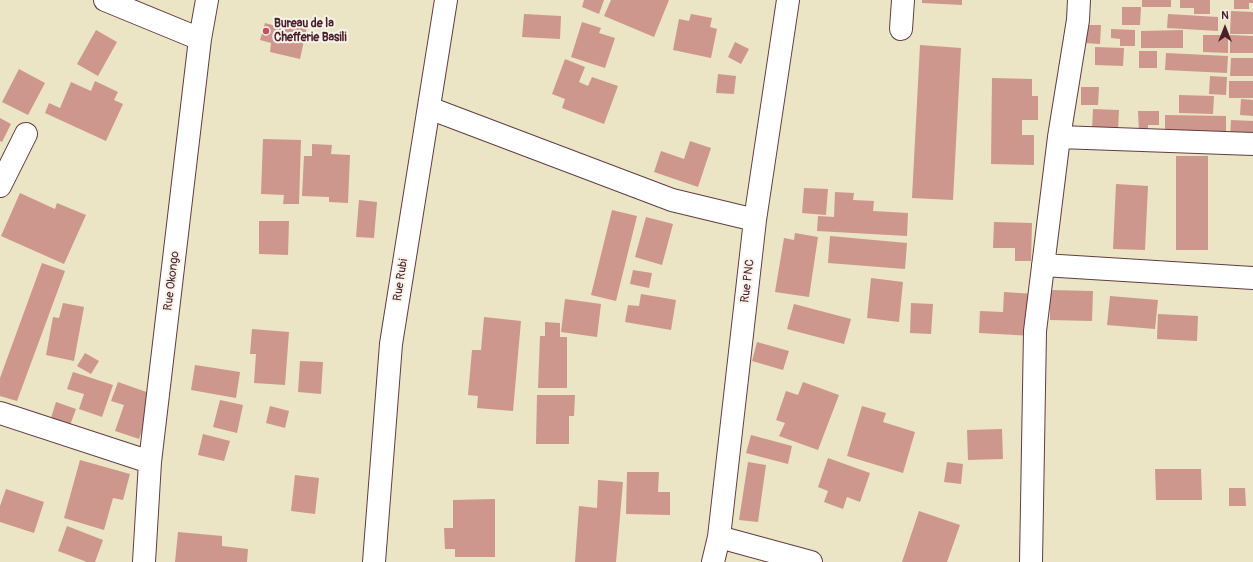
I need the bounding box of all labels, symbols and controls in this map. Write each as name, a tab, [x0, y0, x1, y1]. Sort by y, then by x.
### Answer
north arrow	[1205, 8, 1245, 48]
text: N	[1221, 9, 1229, 22]
place label: Bureau de la Chefferie Basili	[274, 17, 347, 45]
marker: Bureau de la Chefferie Basili	[261, 26, 271, 36]
street label: Rue Okongo	[161, 250, 183, 312]
street label: Rue Rubi	[391, 258, 411, 302]
street label: Rue PNC	[738, 258, 758, 304]

